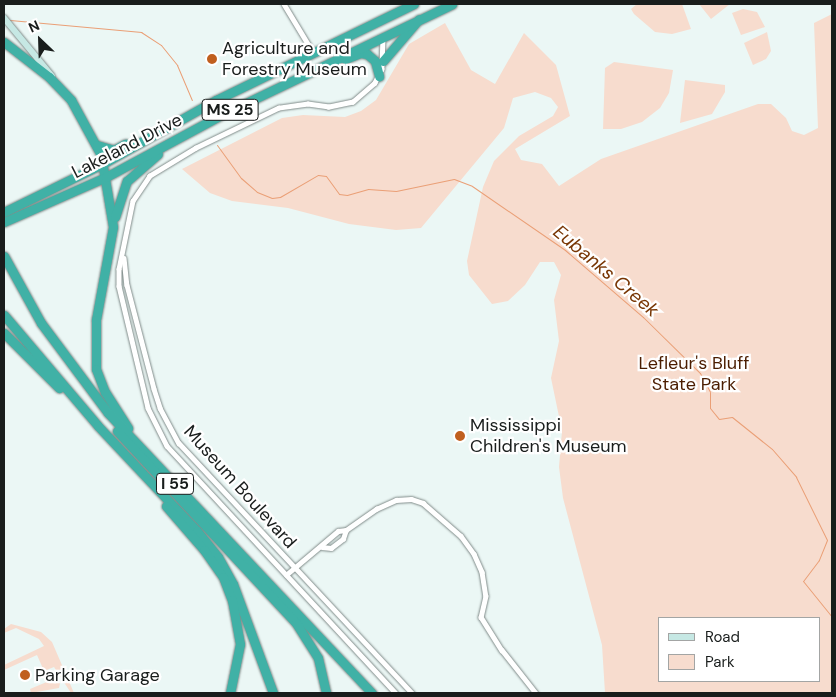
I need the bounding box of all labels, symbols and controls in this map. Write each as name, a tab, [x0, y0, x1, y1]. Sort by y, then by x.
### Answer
north arrow	[15, 15, 65, 65]
text: N	[26, 16, 42, 37]
place label: Agriculture and Forestry Museum	[222, 38, 367, 80]
marker: Agriculture and Forestry Museum	[206, 53, 218, 65]
road number: MS 25	[201, 96, 259, 124]
street label: Lakeland Drive	[68, 109, 186, 183]
water label: Eubanks Creek	[549, 220, 663, 322]
park label: Lefleur's Bluff State Park	[639, 353, 749, 396]
place label: Mississippi Children's Museum	[470, 415, 627, 458]
street label: Museum Boulevard	[179, 421, 301, 553]
marker: Mississippi Children's Museum	[454, 430, 466, 442]
road number: I 55	[155, 470, 195, 498]
legend	[658, 617, 821, 682]
text: Road	[705, 627, 740, 647]
text: Park	[705, 652, 735, 672]
place label: Parking Garage	[35, 664, 160, 686]
marker: Parking Garage	[19, 669, 31, 681]

